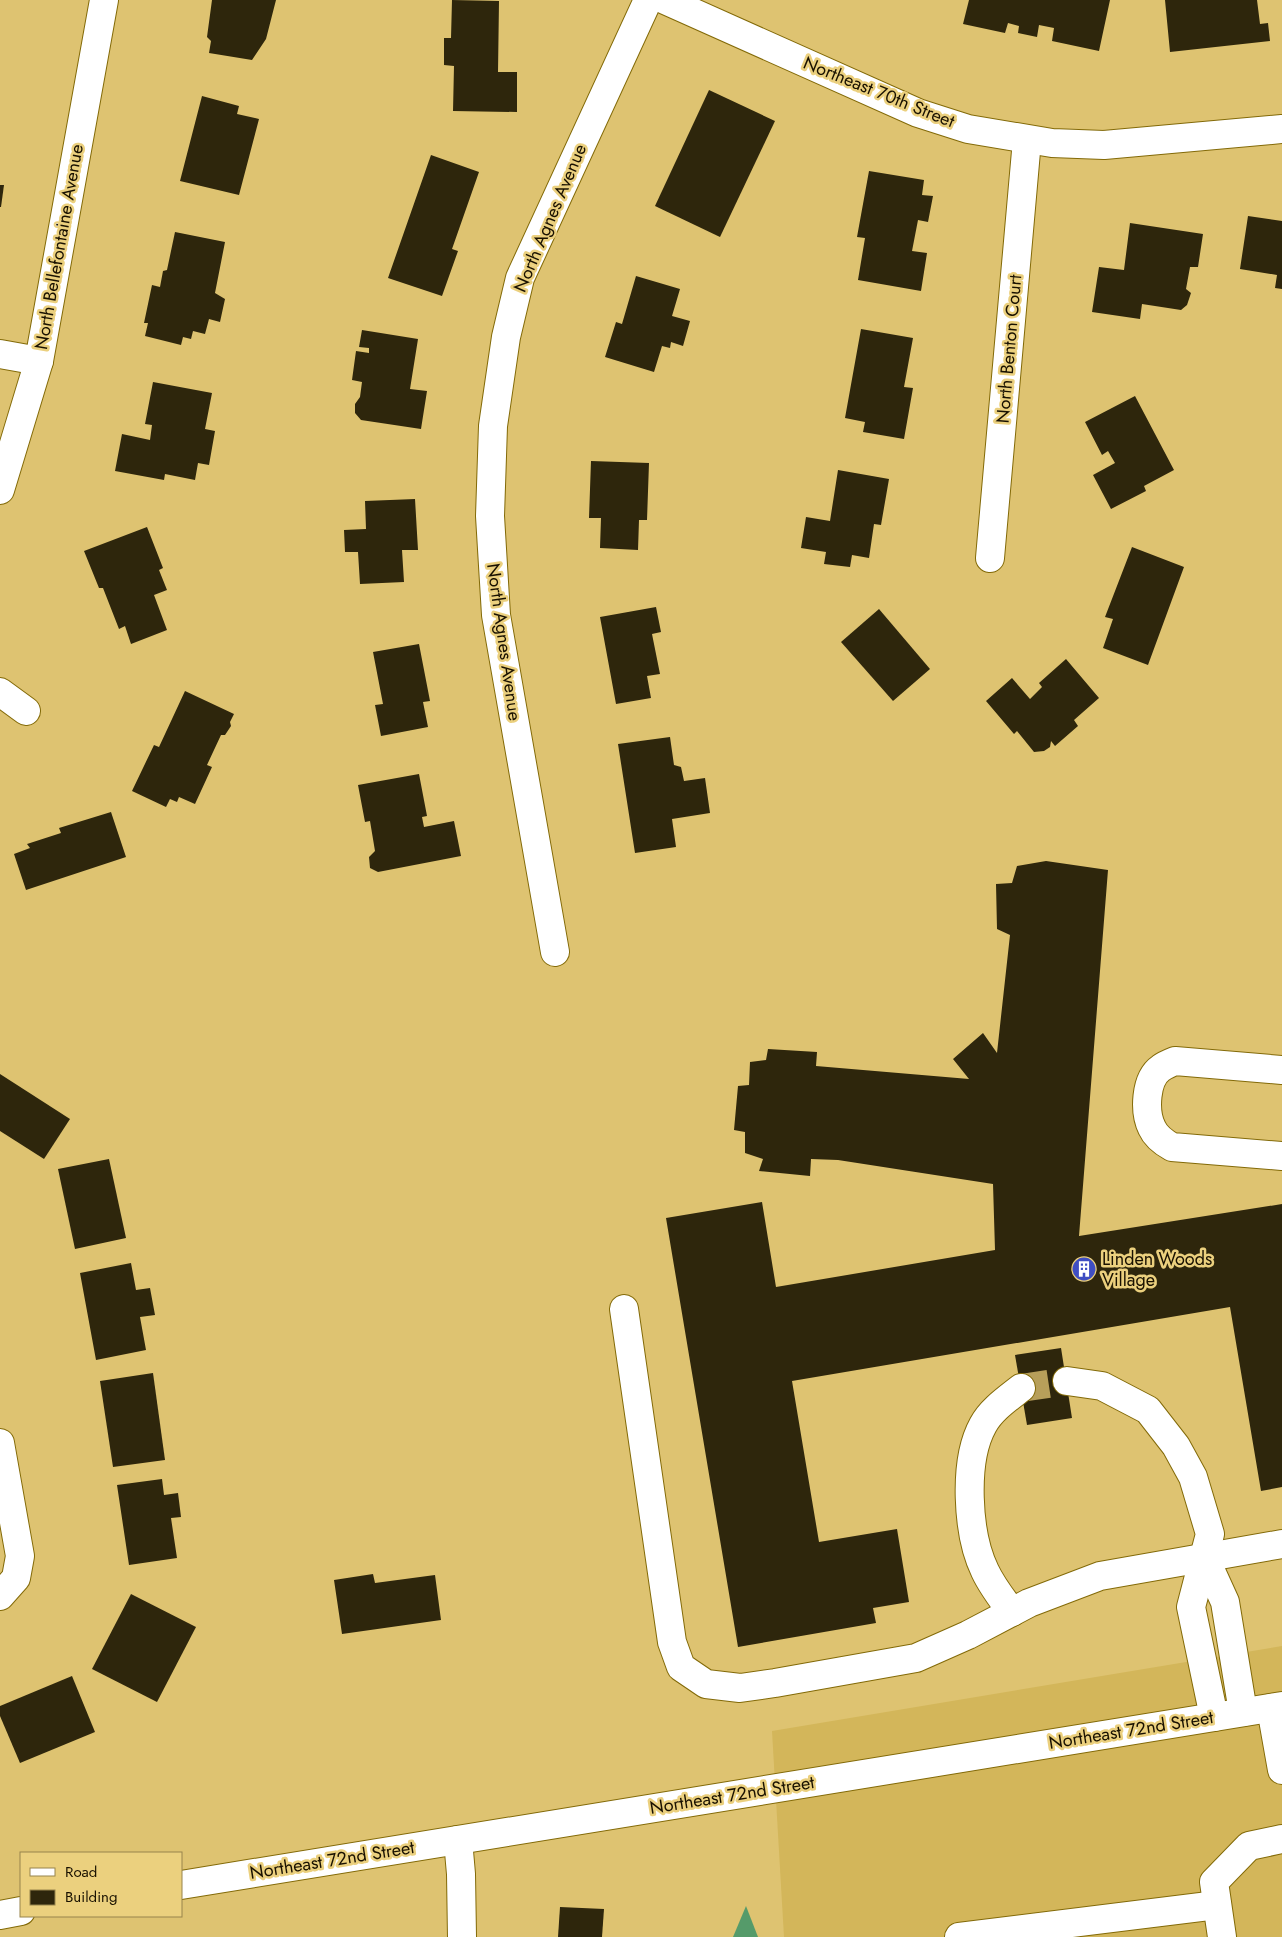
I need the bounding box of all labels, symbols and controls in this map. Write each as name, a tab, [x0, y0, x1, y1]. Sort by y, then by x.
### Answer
street label: Northeast 70th Street	[799, 50, 959, 134]
street label: North Agnes Avenue	[507, 140, 593, 296]
street label: North Bellefontaine Avenue	[28, 142, 90, 352]
street label: North Benton Court	[990, 273, 1029, 424]
street label: North Agnes Avenue	[480, 562, 528, 722]
place label: Linden Woods Village	[1102, 1246, 1212, 1293]
building icon: Linden Woods Village	[1071, 1256, 1097, 1282]
street label: Northeast 72nd Street	[1047, 1704, 1216, 1756]
street label: Northeast 72nd Street	[648, 1769, 817, 1821]
street label: Northeast 72nd Street	[248, 1834, 417, 1886]
legend	[20, 1852, 182, 1917]
text: Road	[65, 1861, 97, 1883]
text: Building	[65, 1886, 117, 1908]

